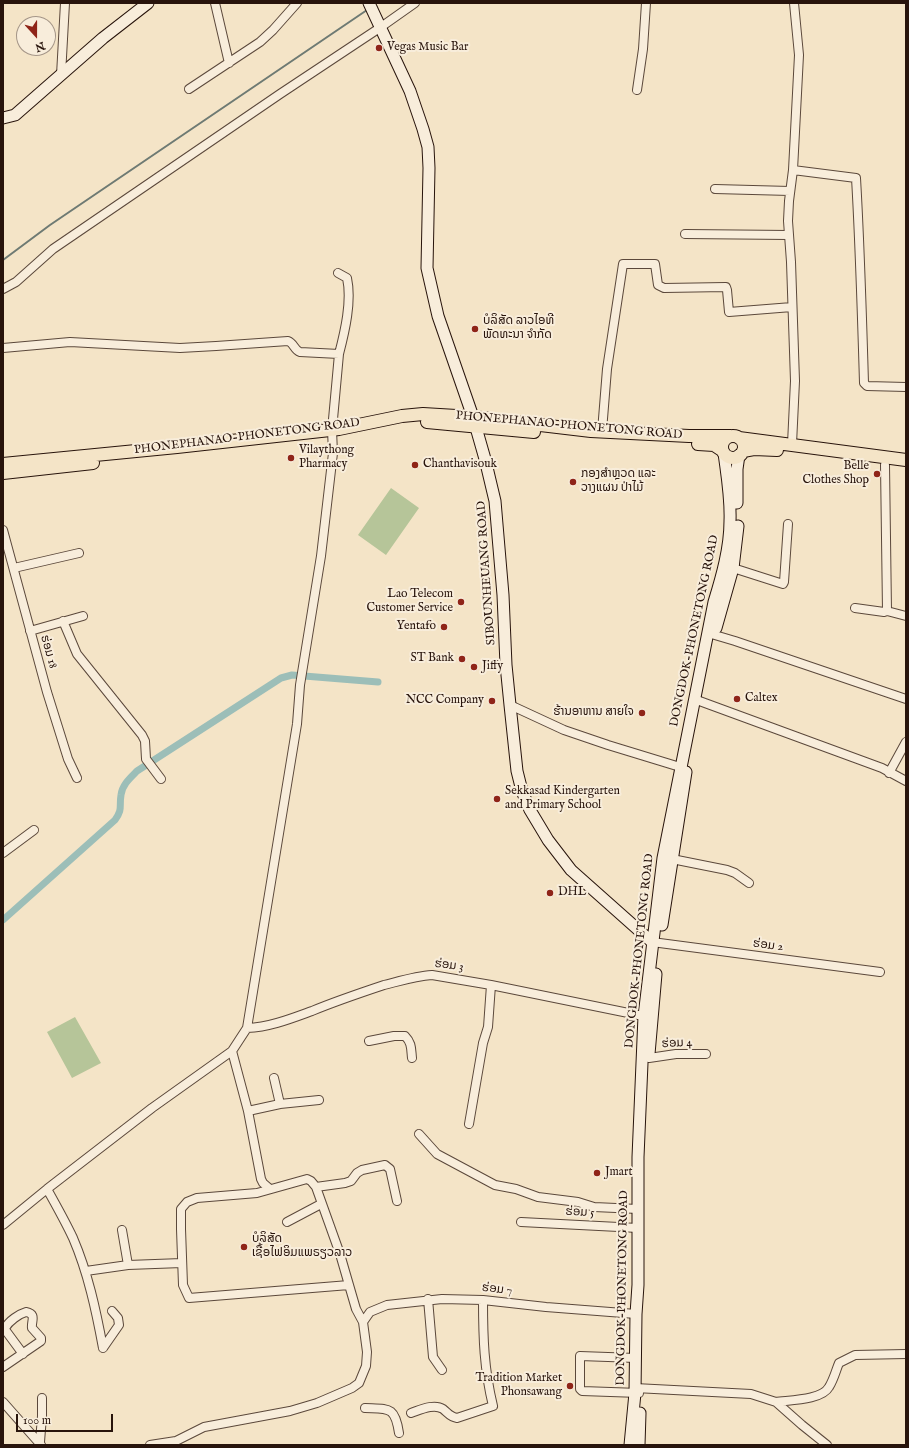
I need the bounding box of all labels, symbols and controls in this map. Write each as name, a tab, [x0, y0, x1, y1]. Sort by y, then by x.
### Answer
north arrow	[16, 16, 56, 56]
text: N	[33, 38, 47, 55]
place label: Vegas Music Bar	[387, 41, 468, 55]
marker: Vegas Music Bar	[374, 43, 384, 53]
place label: ບໍລິສັດ ລາວໄອທີ ພັດທະນາ ຈຳກັດ	[483, 315, 554, 343]
marker: ບໍລິສັດ ລາວໄອທີ ພັດທະນາ ຈຳກັດ	[470, 324, 480, 334]
street label: PHONEPHANAO-PHONETONG ROAD	[455, 409, 683, 443]
street label: PHONEPHANAO-PHONETONG ROAD	[133, 416, 361, 458]
place label: Vilaythong Pharmacy	[299, 444, 354, 472]
marker: Vilaythong Pharmacy	[286, 453, 296, 463]
place label: Chanthavisouk	[423, 458, 497, 472]
marker: Chanthavisouk	[410, 460, 420, 470]
place label: Belle Clothes Shop	[802, 460, 869, 488]
place label: ກອງສໍາຫຼວດ ແລະ ວາງແຜນ ປ່າໄມ້	[581, 468, 656, 496]
marker: Belle Clothes Shop	[872, 469, 882, 479]
marker: ກອງສໍາຫຼວດ ແລະ ວາງແຜນ ປ່າໄມ້	[568, 477, 578, 487]
street label: SIBOUNHEUANG ROAD	[475, 500, 499, 646]
street label: DONGDOK-PHONETONG ROAD	[668, 534, 722, 728]
place label: Lao Telecom Customer Service	[366, 588, 453, 616]
marker: Lao Telecom Customer Service	[456, 597, 466, 607]
place label: Yentafo	[397, 620, 436, 634]
marker: Yentafo	[439, 622, 449, 632]
street label: ຮ່ອມ 18	[36, 634, 60, 670]
place label: ST Bank	[411, 652, 454, 666]
marker: ST Bank	[457, 654, 467, 664]
place label: Jiffy	[482, 660, 503, 674]
marker: Jiffy	[469, 662, 479, 672]
place label: Caltex	[745, 692, 778, 706]
place label: NCC Company	[406, 694, 484, 708]
marker: Caltex	[732, 694, 742, 704]
marker: NCC Company	[487, 696, 497, 706]
place label: ຮ້ານອາຫານ ສາຍໃຈ	[553, 706, 634, 720]
marker: ຮ້ານອາຫານ ສາຍໃຈ	[637, 708, 647, 718]
place label: Sekkasad Kindergarten and Primary School	[505, 785, 620, 813]
marker: Sekkasad Kindergarten and Primary School	[492, 794, 502, 804]
street label: DONGDOK-PHONETONG ROAD	[623, 853, 657, 1049]
place label: DHL	[558, 886, 586, 900]
marker: DHL	[545, 888, 555, 898]
street label: ຮ່ອມ 2	[752, 937, 784, 955]
street label: ຮ່ອມ 3	[434, 957, 464, 975]
street label: ຮ່ອມ 4	[661, 1036, 693, 1052]
place label: Jmart	[605, 1166, 633, 1180]
marker: Jmart	[592, 1168, 602, 1178]
street label: DONGDOK-PHONETONG ROAD	[614, 1190, 632, 1386]
street label: ຮ່ອມ 5	[565, 1205, 595, 1221]
place label: ບໍລິສັດ ເຊື້ອໄຟອິມແພຣຽວລາວ	[252, 1233, 352, 1261]
marker: ບໍລິສັດ ເຊື້ອໄຟອິມແພຣຽວລາວ	[239, 1242, 249, 1252]
street label: ຮ່ອມ 7	[481, 1281, 513, 1299]
place label: Tradition Market Phonsawang	[476, 1372, 562, 1400]
marker: Tradition Market Phonsawang	[565, 1381, 575, 1391]
scale bar	[18, 1406, 115, 1432]
text: 100 m	[23, 1413, 51, 1428]

